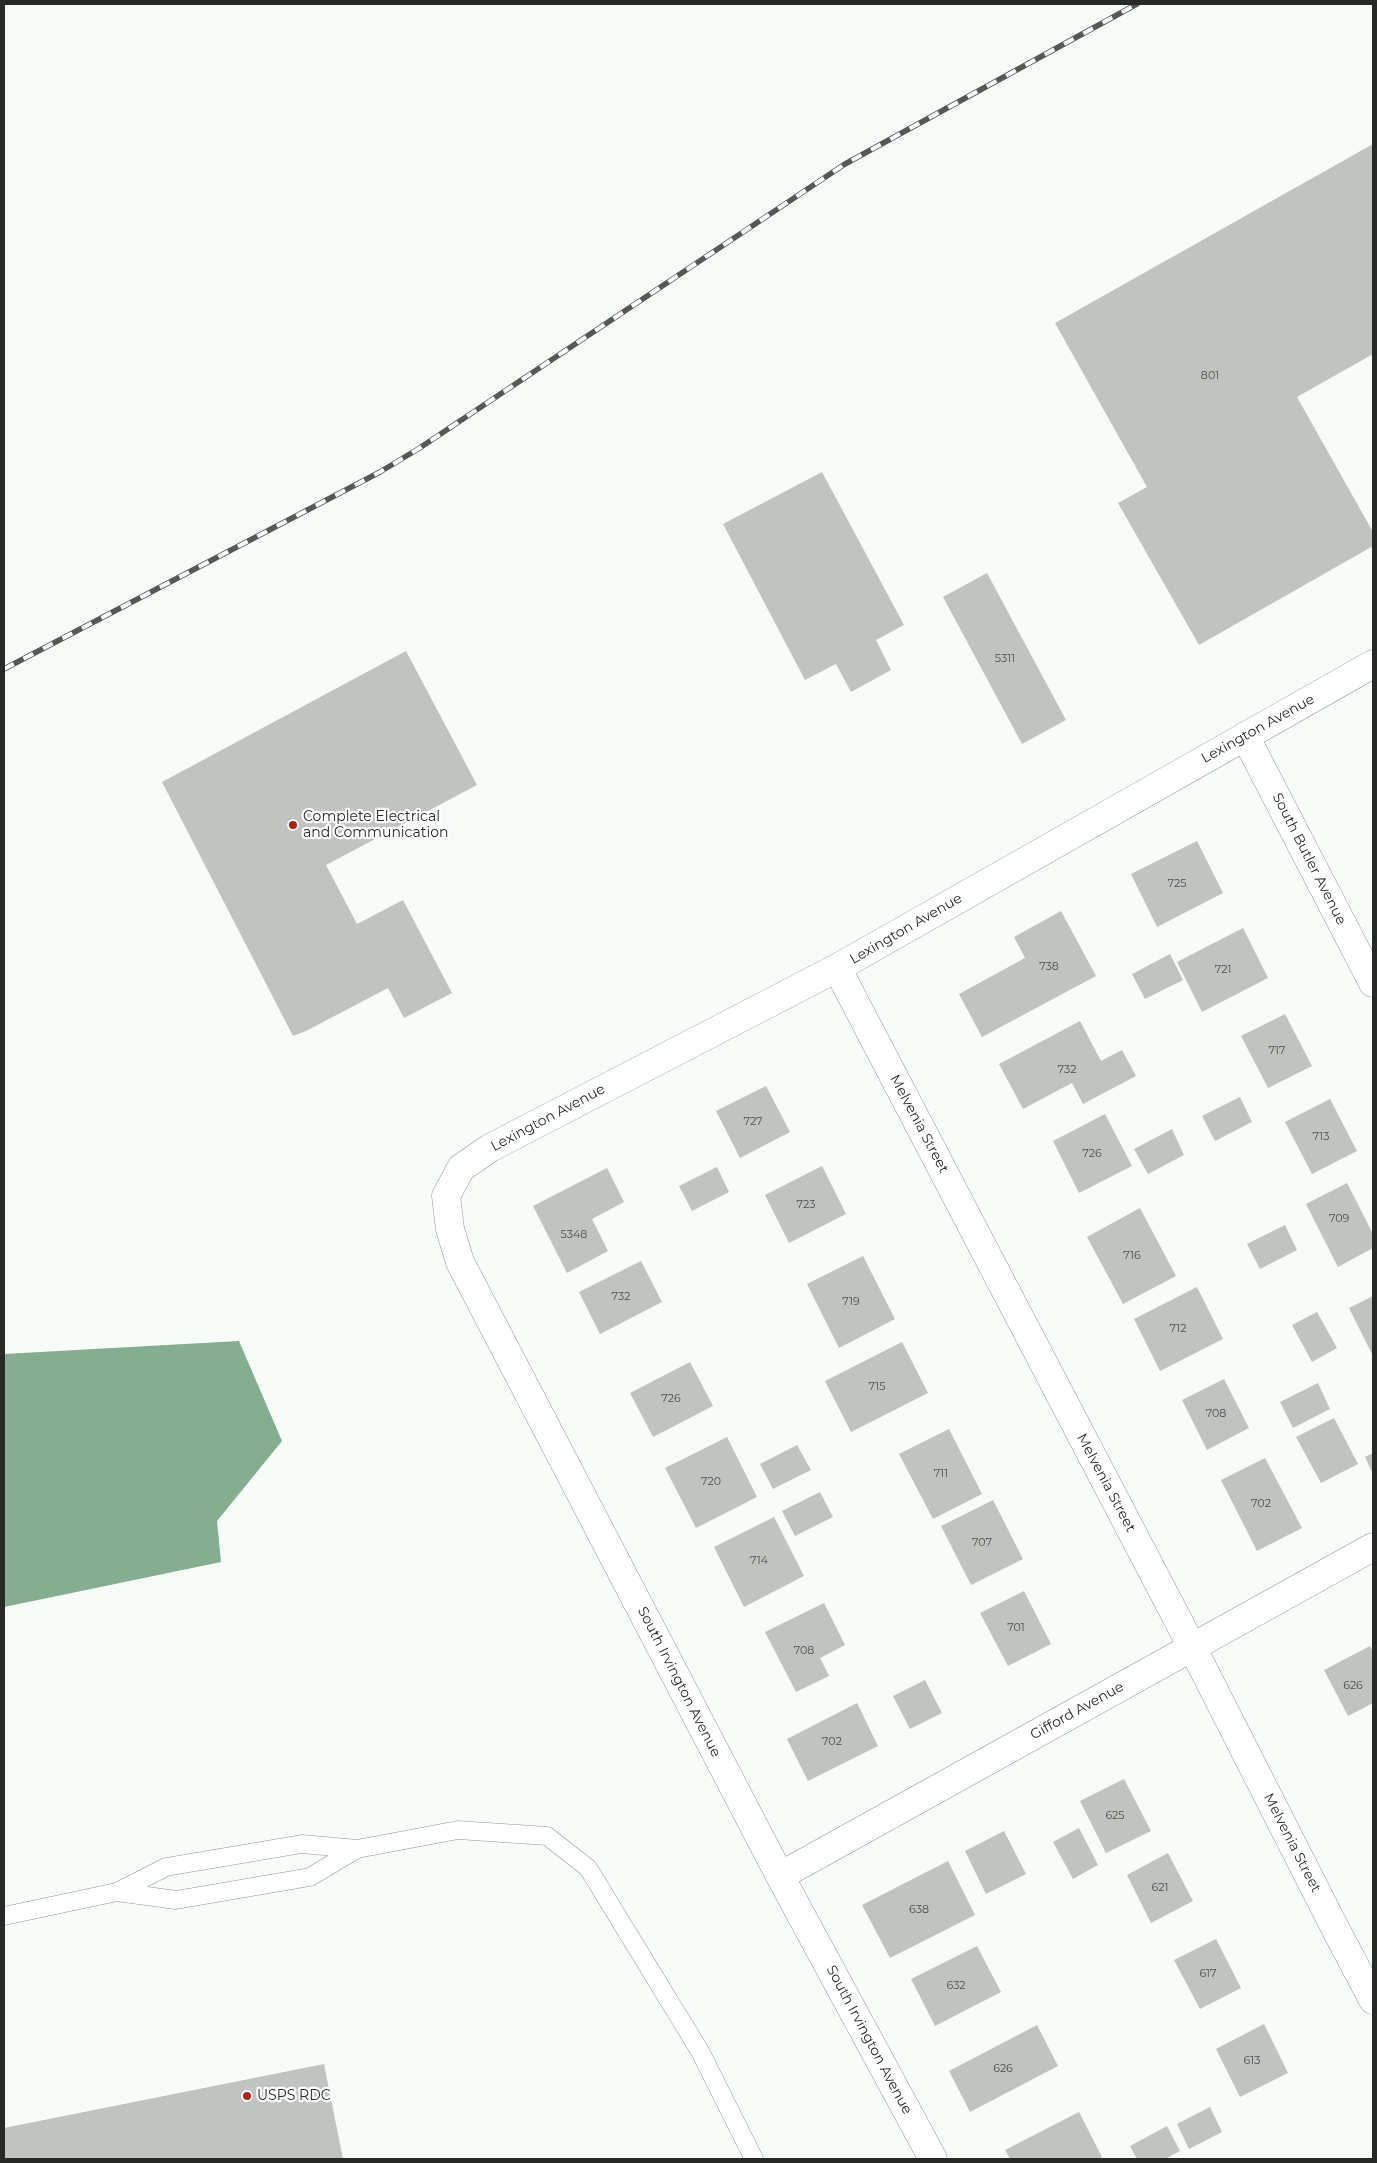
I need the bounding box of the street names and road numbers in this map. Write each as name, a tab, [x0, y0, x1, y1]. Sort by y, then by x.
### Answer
street label: Lexington Avenue	[1198, 691, 1318, 767]
street label: South Butler Avenue	[1268, 790, 1350, 928]
street label: Lexington Avenue	[847, 890, 965, 968]
street label: Melvenia Street	[886, 1072, 952, 1176]
street label: Lexington Avenue	[488, 1081, 608, 1155]
street label: Melvenia Street	[1073, 1431, 1139, 1535]
street label: South Irvington Avenue	[634, 1604, 724, 1760]
street label: Gifford Avenue	[1027, 1678, 1127, 1744]
street label: Melvenia Street	[1260, 1791, 1324, 1895]
street label: South Irvington Avenue	[823, 1963, 915, 2117]

